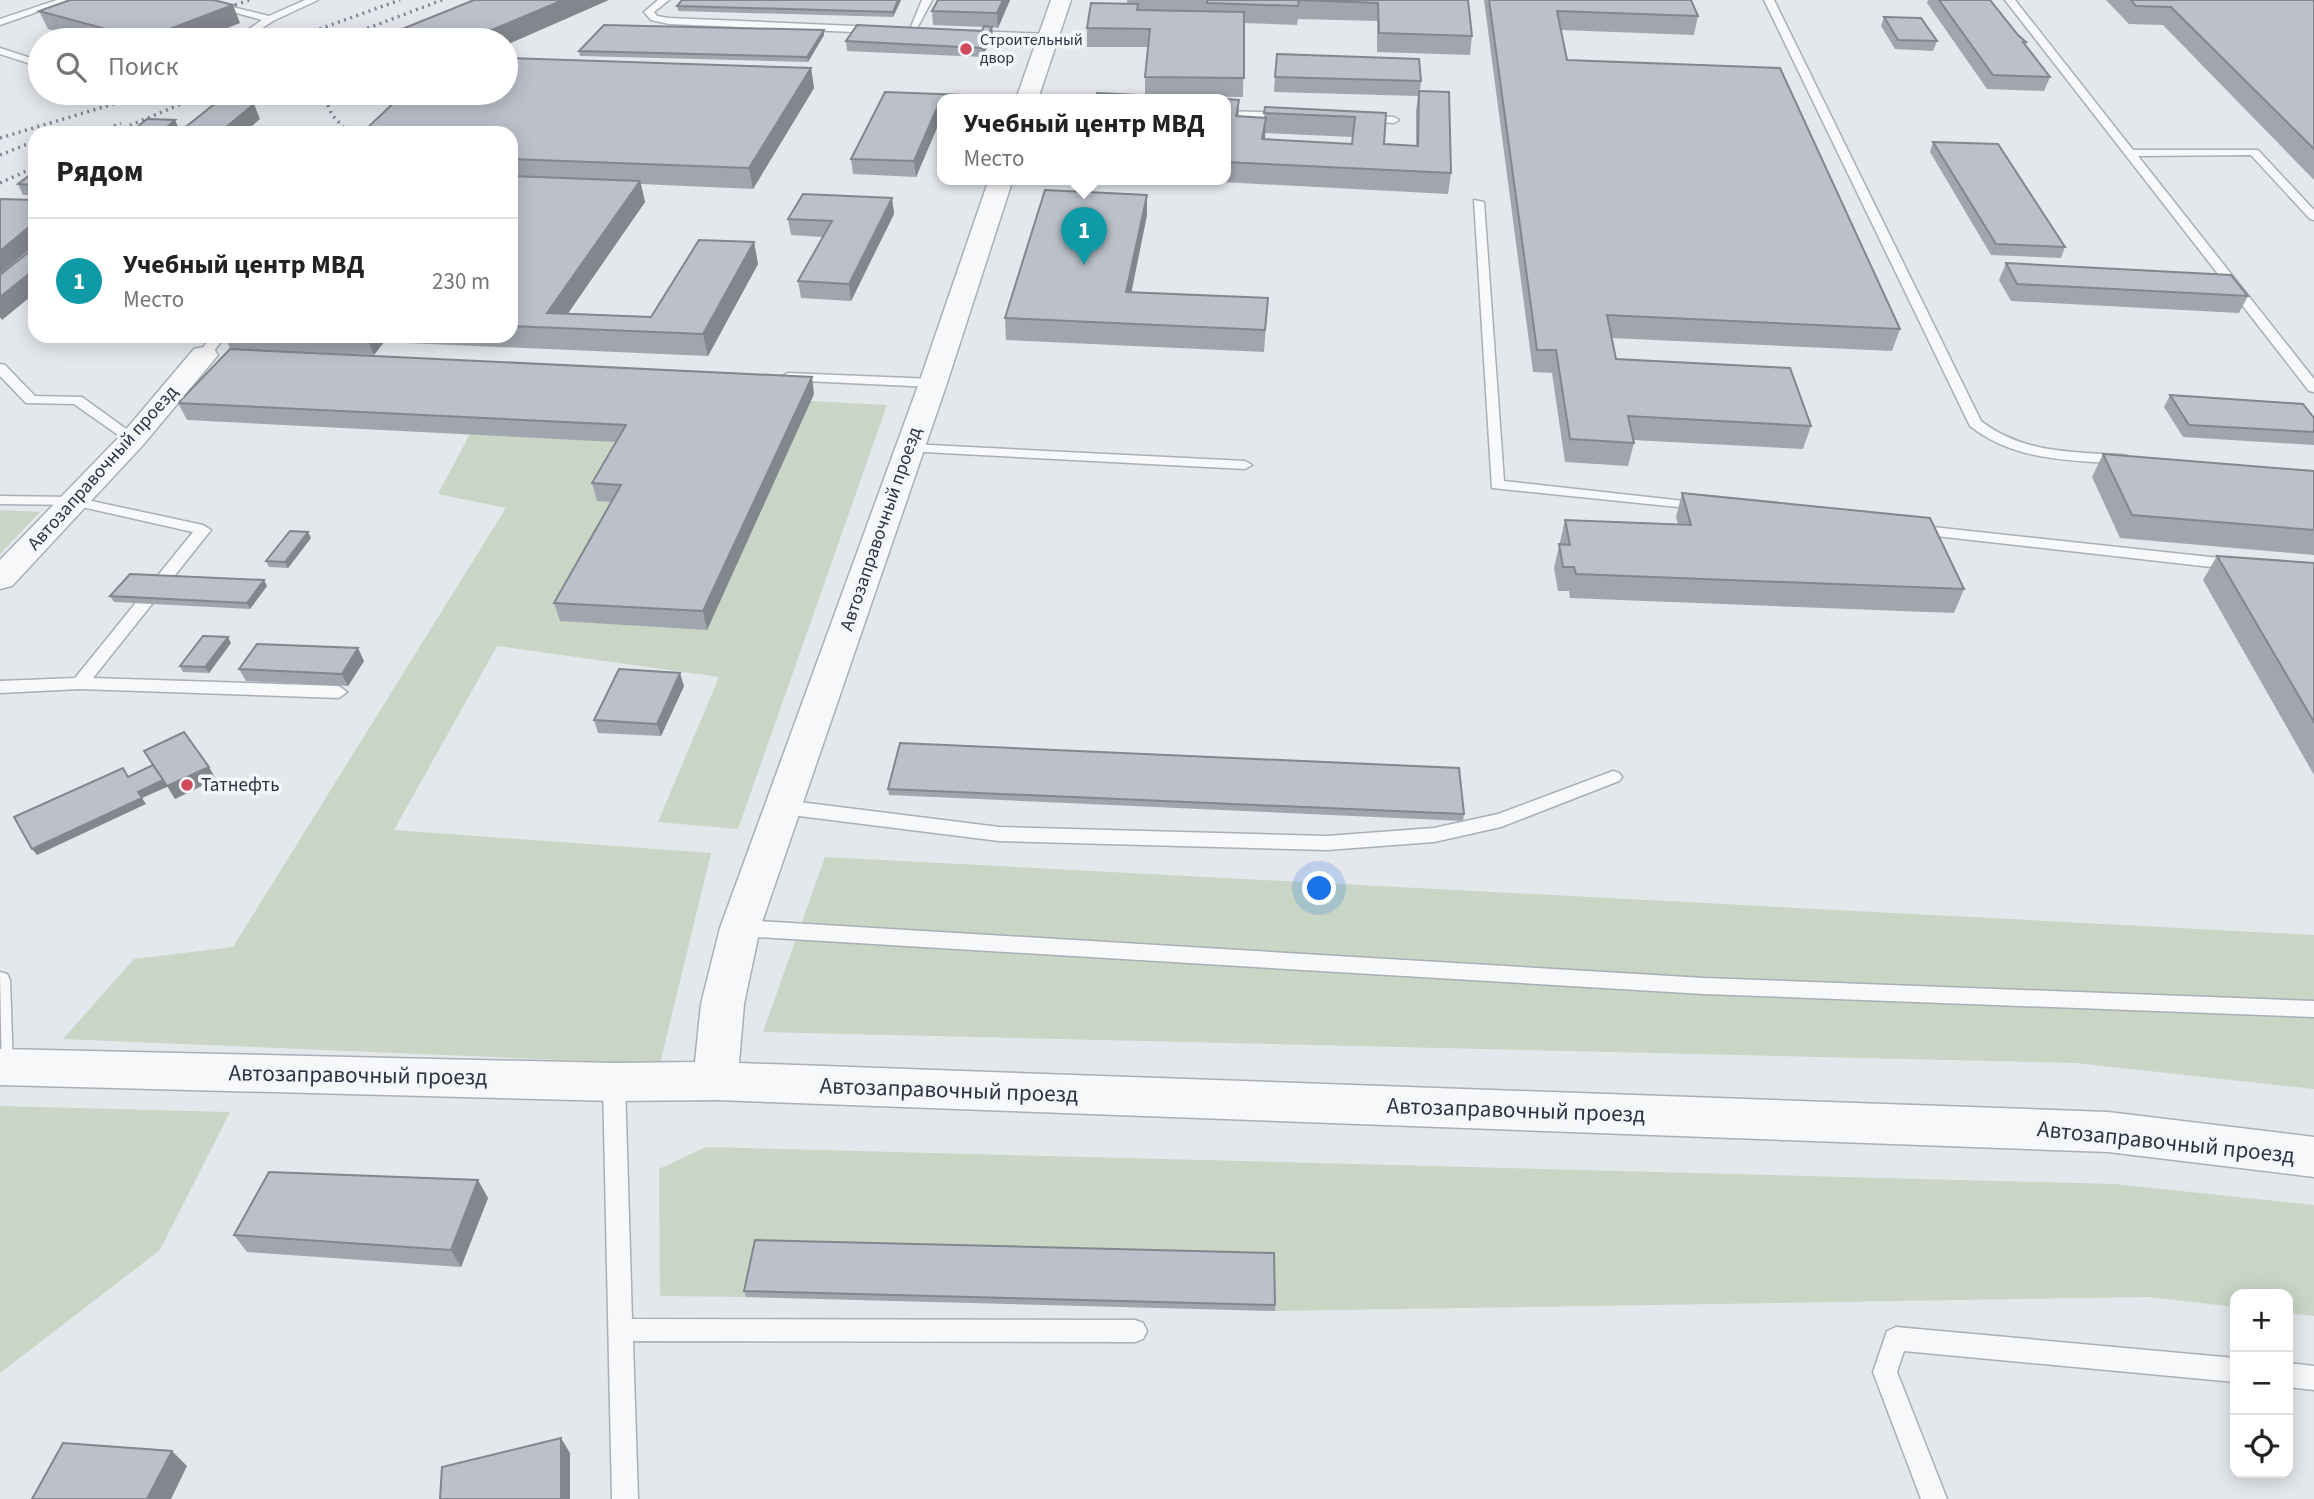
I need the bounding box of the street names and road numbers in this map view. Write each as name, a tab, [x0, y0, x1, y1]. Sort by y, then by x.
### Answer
street label: Автозаправочный проезд	[21, 380, 185, 556]
street label: Автозаправочный проезд	[833, 424, 929, 634]
street label: Автозаправочный проезд	[228, 1056, 488, 1094]
street label: Автозаправочный проезд	[819, 1069, 1079, 1111]
street label: Автозаправочный проезд	[1386, 1089, 1646, 1131]
street label: Автозаправочный проезд	[2036, 1112, 2296, 1172]

